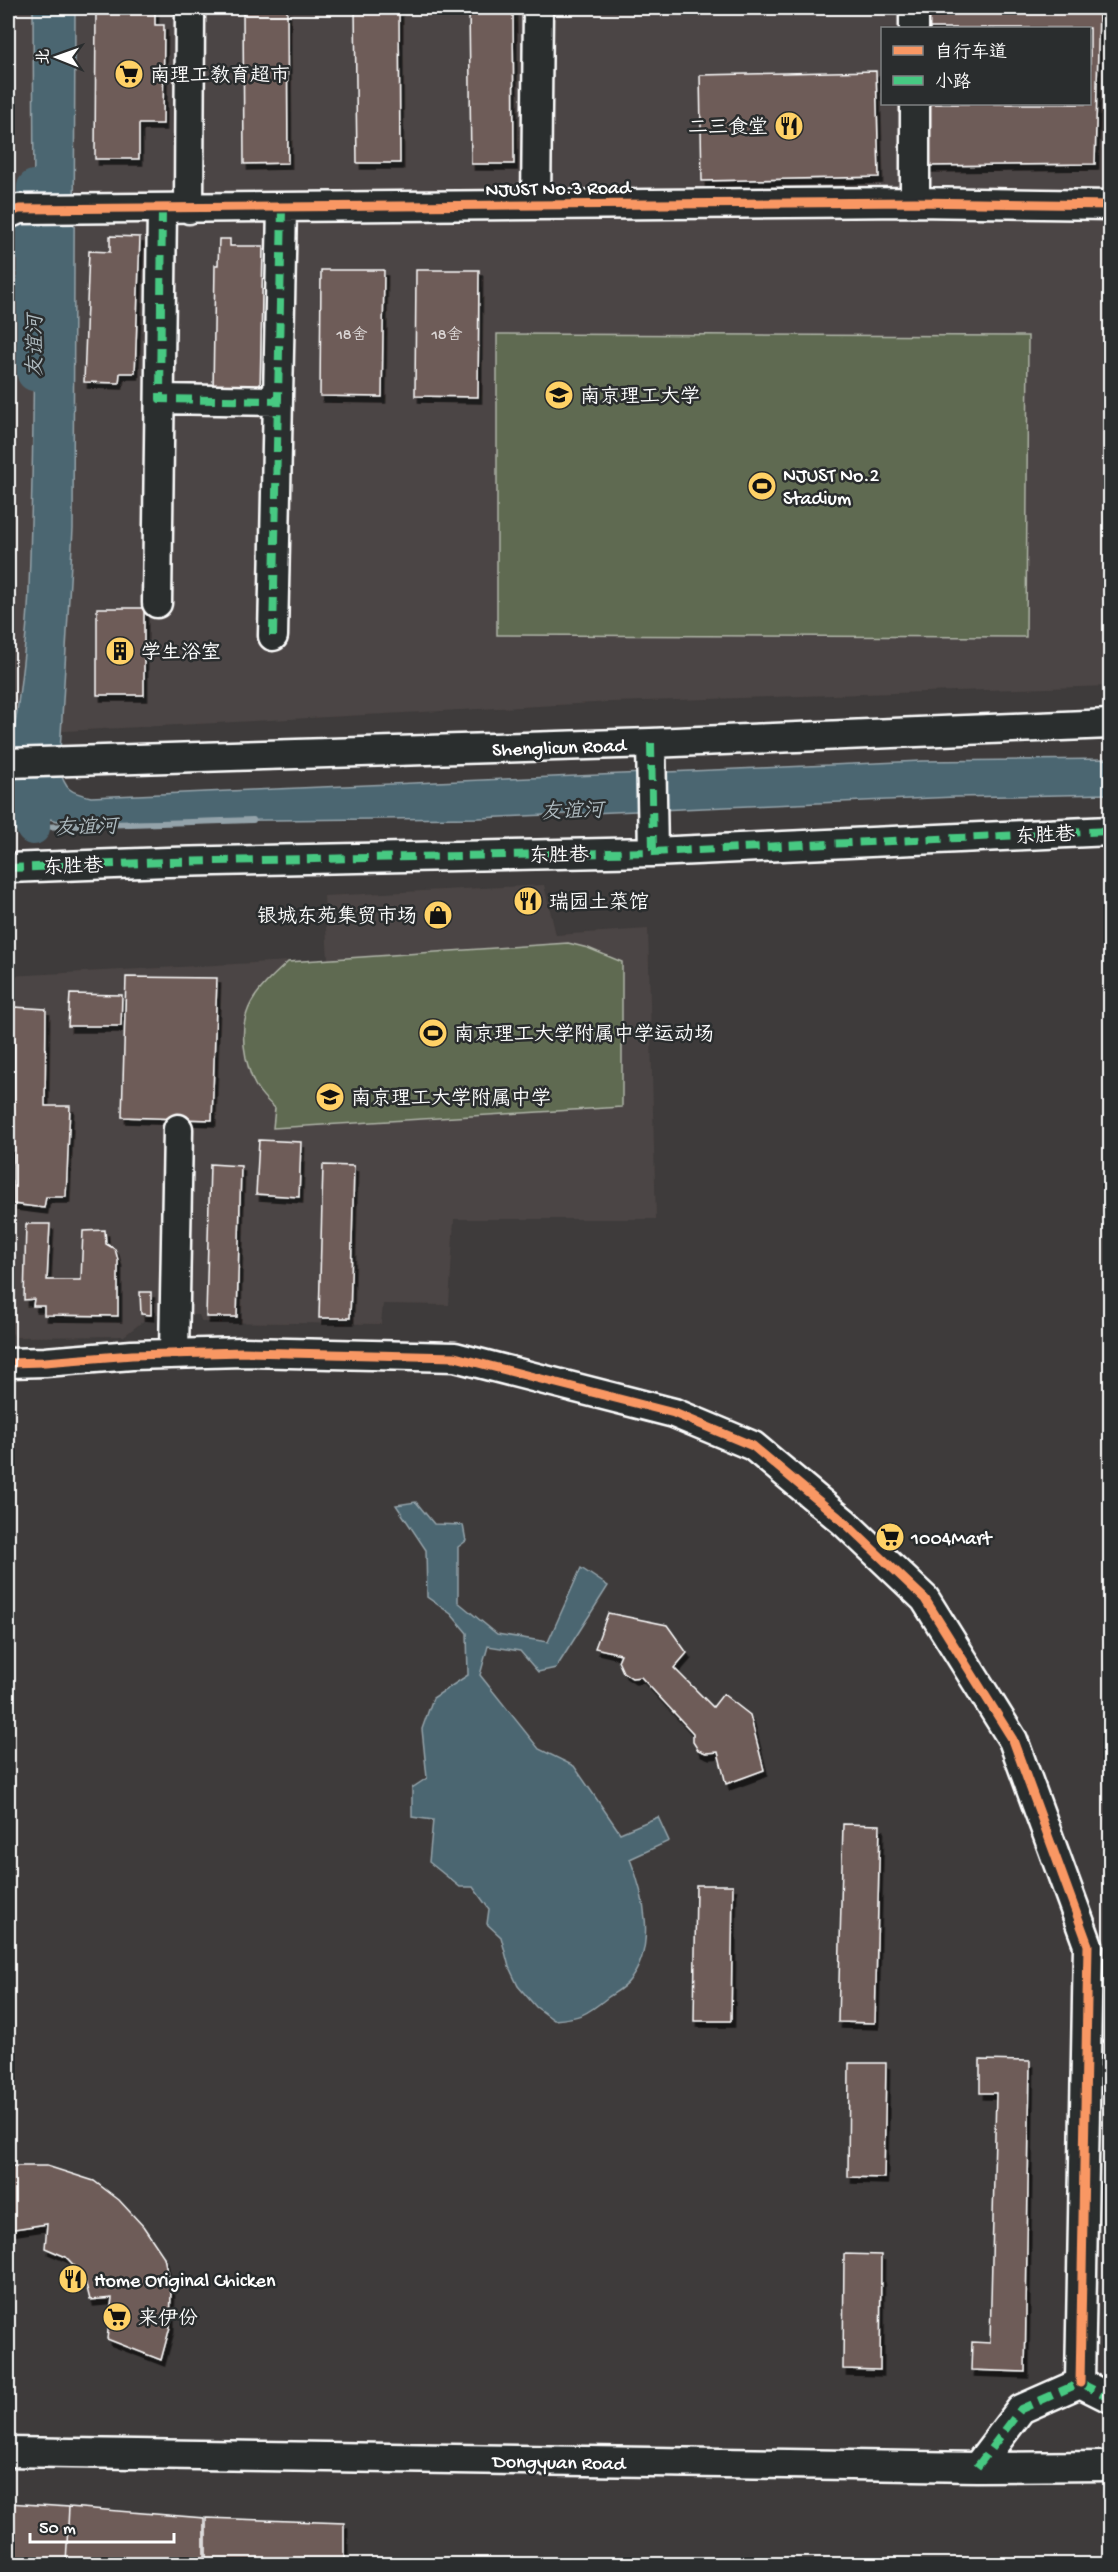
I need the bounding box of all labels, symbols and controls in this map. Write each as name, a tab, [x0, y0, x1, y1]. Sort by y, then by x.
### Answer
north arrow	[27, 27, 87, 87]
legend	[881, 27, 1091, 105]
text: 自行车道	[935, 42, 1007, 64]
text: 北	[35, 49, 55, 65]
supermarket icon: 南理工教育超市	[113, 58, 145, 90]
place label: 南理工教育超市	[150, 64, 290, 89]
text: 小路	[935, 72, 971, 94]
restaurant icon: 二三食堂	[773, 110, 805, 142]
place label: 二三食堂	[688, 116, 768, 141]
street label: NJUST No.3 Road	[485, 178, 633, 203]
water label: 友谊河	[23, 312, 50, 378]
house number: 18舍	[335, 326, 368, 346]
house number: 18舍	[430, 326, 463, 346]
school or university icon: 南京理工大学	[543, 379, 575, 411]
place label: 南京理工大学	[580, 385, 700, 410]
place label: NJUST No.2 Stadium	[783, 466, 880, 512]
sports icon: NJUST No.2 Stadium	[746, 470, 778, 502]
building icon: 学生浴室	[104, 635, 136, 667]
place label: 学生浴室	[141, 641, 221, 666]
street label: Shenglicun Road	[492, 736, 629, 763]
water label: 友谊河	[540, 798, 607, 827]
water label: 友谊河	[54, 814, 121, 843]
street label: 东胜巷	[1015, 822, 1077, 851]
street label: 东胜巷	[529, 843, 590, 870]
street label: 东胜巷	[43, 854, 105, 881]
restaurant icon: 瑞园土菜馆	[512, 885, 544, 917]
place label: 瑞园土菜馆	[549, 891, 649, 916]
shop icon: 银城东苑集贸市场	[422, 899, 454, 931]
place label: 银城东苑集贸市场	[257, 905, 417, 930]
sports icon: 南京理工大学附属中学运动场	[417, 1017, 449, 1049]
place label: 南京理工大学附属中学运动场	[454, 1023, 714, 1048]
school or university icon: 南京理工大学附属中学	[314, 1081, 346, 1113]
place label: 南京理工大学附属中学	[351, 1087, 551, 1112]
supermarket icon: 1004Mart	[874, 1521, 906, 1553]
place label: 1004Mart	[910, 1529, 993, 1552]
restaurant icon: Home Original Chicken	[57, 2263, 89, 2295]
place label: Home Original Chicken	[94, 2271, 276, 2294]
supermarket icon: 来伊份	[101, 2301, 133, 2333]
place label: 来伊份	[138, 2307, 198, 2332]
street label: Dongyuan Road	[490, 2452, 628, 2477]
scale bar	[30, 2506, 174, 2544]
text: 50 m	[39, 2519, 76, 2540]

